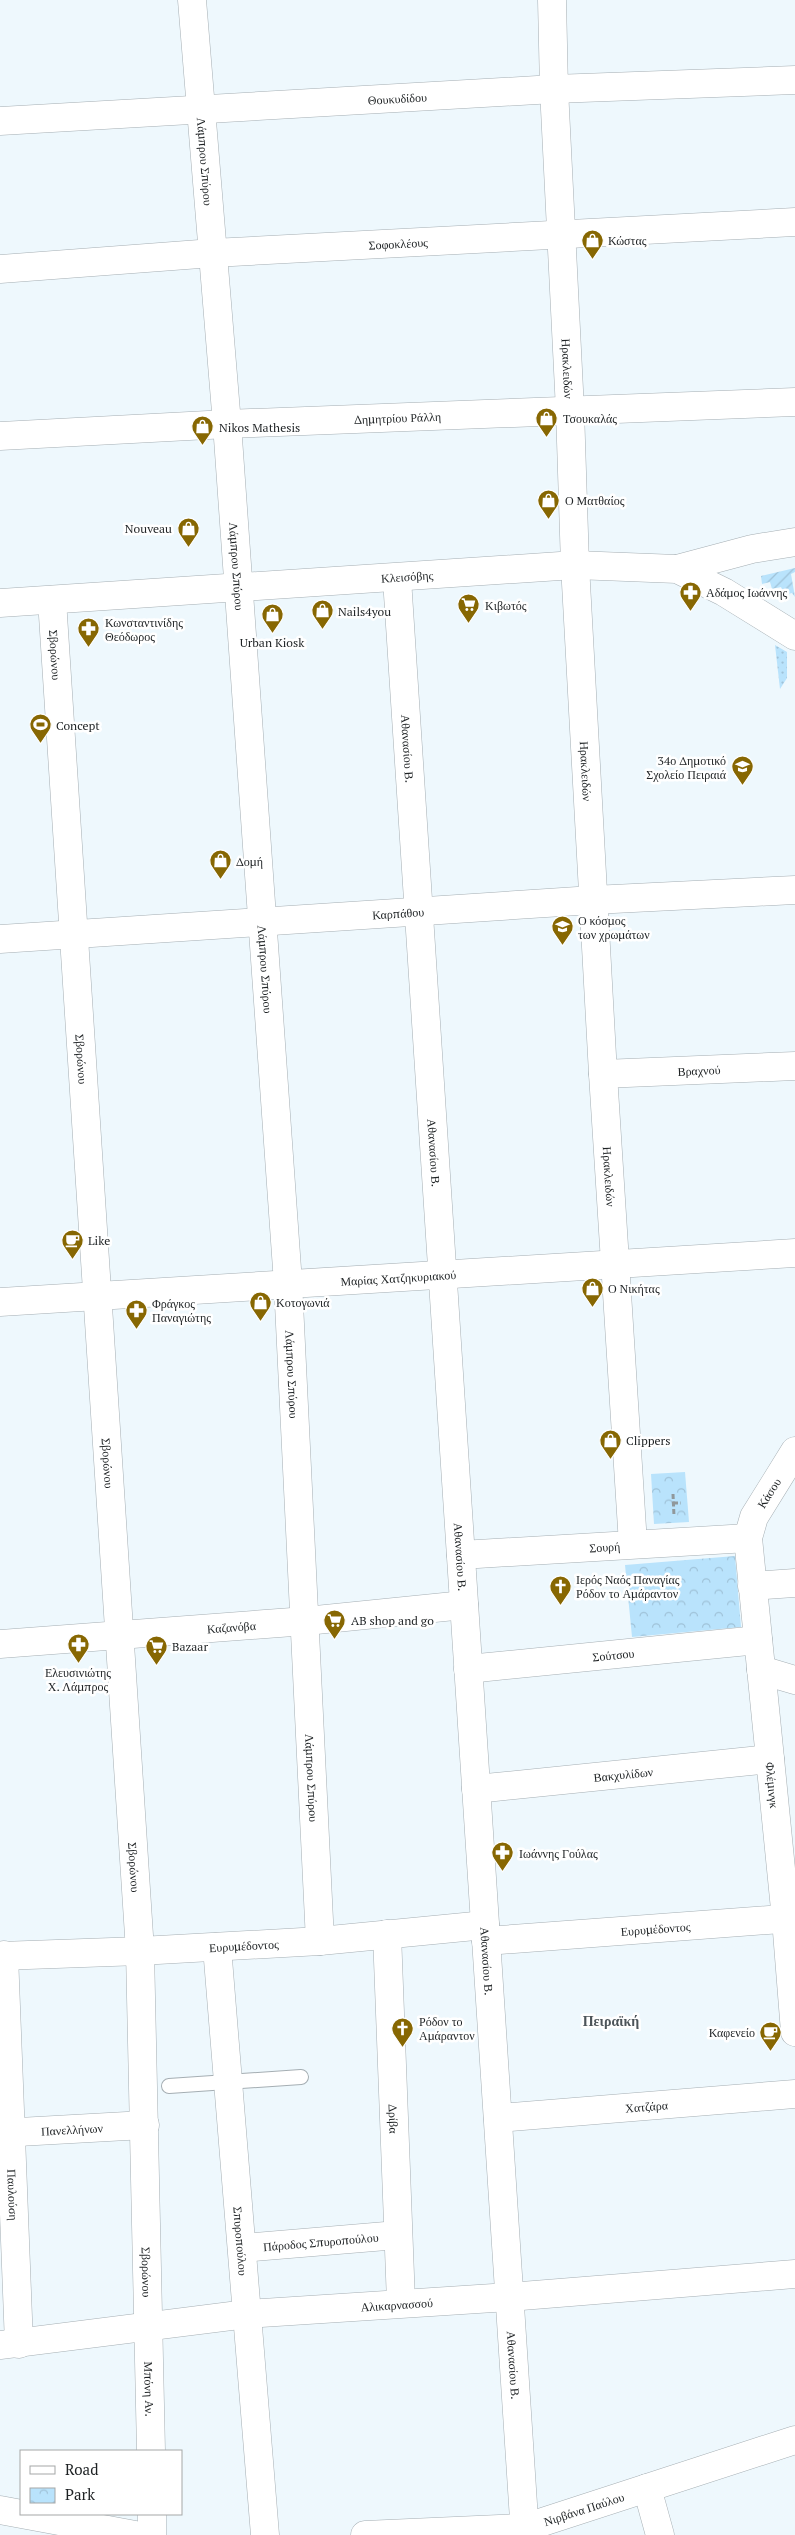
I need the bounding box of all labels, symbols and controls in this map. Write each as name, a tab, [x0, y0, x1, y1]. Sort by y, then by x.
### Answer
street label: Θουκυδίδου	[367, 89, 427, 107]
street label: Λάμπρου Σπύρου	[194, 117, 216, 206]
shop icon: Κώστας	[580, 228, 604, 259]
place label: Κώστας	[608, 233, 647, 248]
street label: Σοφοκλέους	[368, 234, 429, 252]
street label: Ηρακλειδών	[559, 338, 577, 400]
shop icon: Τσουκαλάς	[535, 406, 559, 437]
street label: Δημητρίου Ράλλη	[354, 408, 441, 427]
place label: Τσουκαλάς	[563, 411, 617, 426]
shop icon: Nikos Mathesis	[191, 415, 215, 446]
place label: Nikos Mathesis	[219, 420, 300, 435]
shop icon: Ο Ματθαίος	[537, 488, 561, 519]
place label: Ο Ματθαίος	[565, 493, 625, 508]
shop icon: Nouveau	[176, 516, 200, 547]
place label: Nouveau	[125, 521, 172, 536]
street label: Λάμπρου Σπύρου	[226, 522, 248, 611]
street label: Κλεισόβης	[380, 567, 434, 585]
pharmacy icon: Αδάμος Ιωάννης	[678, 580, 702, 611]
place label: Αδάμος Ιωάννης	[706, 585, 787, 600]
supermarket icon: Κιβωτός	[457, 593, 481, 624]
place label: Κιβωτός	[485, 598, 527, 613]
shop icon: Nails4you	[310, 599, 334, 630]
shop icon: Urban Kiosk	[260, 603, 284, 634]
place label: Nails4you	[338, 604, 391, 619]
place label: Κωνσταντινίδης Θεόδωρος	[105, 615, 183, 644]
pharmacy icon: Κωνσταντινίδης Θεόδωρος	[77, 617, 101, 648]
street label: Σβορώνου	[46, 629, 65, 681]
place label: Urban Kiosk	[240, 635, 305, 650]
sports icon: Concept	[28, 713, 52, 744]
street label: Αθανασίου Β.	[398, 714, 418, 783]
place label: Concept	[56, 718, 100, 733]
street label: Ηρακλειδών	[577, 741, 596, 802]
place label: 34ο Δημοτικό Σχολείο Πειραιά	[646, 753, 727, 782]
school or university icon: 34ο Δημοτικό Σχολείο Πειραιά	[730, 755, 754, 786]
shop icon: Δομή	[208, 849, 232, 880]
place label: Δομή	[236, 854, 263, 869]
street label: Καρπάθου	[372, 904, 425, 922]
place label: Ο κόσμος των χρωμάτων	[578, 913, 650, 942]
school or university icon: Ο κόσμος των χρωμάτων	[550, 915, 574, 946]
street label: Λάμπρου Σπύρου	[255, 925, 276, 1014]
street label: Σβορώνου	[73, 1033, 91, 1085]
street label: Βραχνού	[677, 1062, 721, 1078]
street label: Αθανασίου Β.	[425, 1118, 444, 1187]
street label: Ηρακλειδών	[600, 1146, 619, 1208]
cafe icon: Like	[60, 1228, 84, 1259]
place label: Like	[88, 1233, 110, 1248]
street label: Μαρίας Χατζηκυριακού	[340, 1266, 457, 1289]
shop icon: Ο Νικήτας	[580, 1276, 604, 1307]
place label: Ο Νικήτας	[608, 1281, 660, 1296]
shop icon: Κοτογωνιά	[248, 1290, 272, 1321]
place label: Κοτογωνιά	[276, 1295, 330, 1310]
place label: Φράγκος Παναγιώτης	[152, 1296, 211, 1325]
pharmacy icon: Φράγκος Παναγιώτης	[124, 1298, 148, 1329]
street label: Λάμπρου Σπύρου	[283, 1330, 302, 1419]
shop icon: Clippers	[598, 1428, 622, 1459]
place label: Clippers	[626, 1433, 670, 1448]
street label: Σβορώνου	[99, 1438, 117, 1489]
street label: Κάσου	[754, 1475, 784, 1511]
street label: Αθανασίου Β.	[451, 1522, 471, 1592]
street label: Σουρή	[589, 1538, 621, 1555]
place label: Ιερός Ναός Παναγίας Ρόδον το Αμάραντον	[576, 1572, 680, 1601]
church icon: Ιερός Ναός Παναγίας Ρόδον το Αμάραντον	[548, 1574, 572, 1605]
supermarket icon: AB shop and go	[323, 1608, 347, 1639]
place label: AB shop and go	[351, 1613, 434, 1628]
street label: Καζανόβα	[206, 1617, 257, 1636]
pharmacy icon: Ελευσινιώτης Χ. Λάμπρος	[66, 1633, 90, 1664]
supermarket icon: Bazaar	[144, 1634, 168, 1665]
place label: Bazaar	[172, 1639, 208, 1654]
street label: Σούτσου	[592, 1645, 635, 1664]
place label: Ελευσινιώτης Χ. Λάμπρος	[45, 1665, 111, 1694]
street label: Λάμπρου Σπύρου	[302, 1733, 322, 1822]
street label: Φλέμινγκ	[763, 1761, 782, 1809]
street label: Βακχυλίδων	[593, 1763, 654, 1784]
pharmacy icon: Ιωάννης Γούλας	[491, 1841, 515, 1872]
street label: Σβορώνου	[125, 1842, 144, 1893]
place label: Ιωάννης Γούλας	[519, 1846, 598, 1861]
street label: Ευρυμέδοντος	[620, 1918, 691, 1938]
street label: Αθανασίου Β.	[478, 1926, 497, 1996]
street label: Ευρυμέδοντος	[208, 1936, 279, 1955]
district label: Πειραϊκή	[583, 2011, 639, 2030]
place label: Ρόδον το Αμάραντον	[419, 2014, 475, 2043]
church icon: Ρόδον το Αμάραντον	[391, 2016, 415, 2047]
cafe icon: Καφενείο	[759, 2020, 783, 2051]
place label: Καφενείο	[709, 2025, 755, 2040]
street label: Χατζάρα	[625, 2097, 669, 2115]
street label: Δρίβα	[386, 2104, 402, 2135]
street label: Πανελλήνων	[40, 2120, 104, 2138]
street label: Παυλούση	[5, 2169, 22, 2221]
street label: Σπυροπούλου	[231, 2206, 251, 2276]
street label: Πάροδος Σπυροπούλου	[262, 2229, 379, 2254]
street label: Σβορώνου	[139, 2247, 155, 2297]
street label: Αλικαρνασσού	[360, 2294, 433, 2314]
street label: Αθανασίου Β.	[504, 2331, 524, 2400]
street label: Μπόνη Αν.	[142, 2361, 158, 2417]
legend	[20, 2450, 182, 2515]
text: Road	[65, 2459, 98, 2479]
text: Park	[65, 2484, 95, 2504]
street label: Νιρβάνα Παύλου	[542, 2489, 626, 2529]

